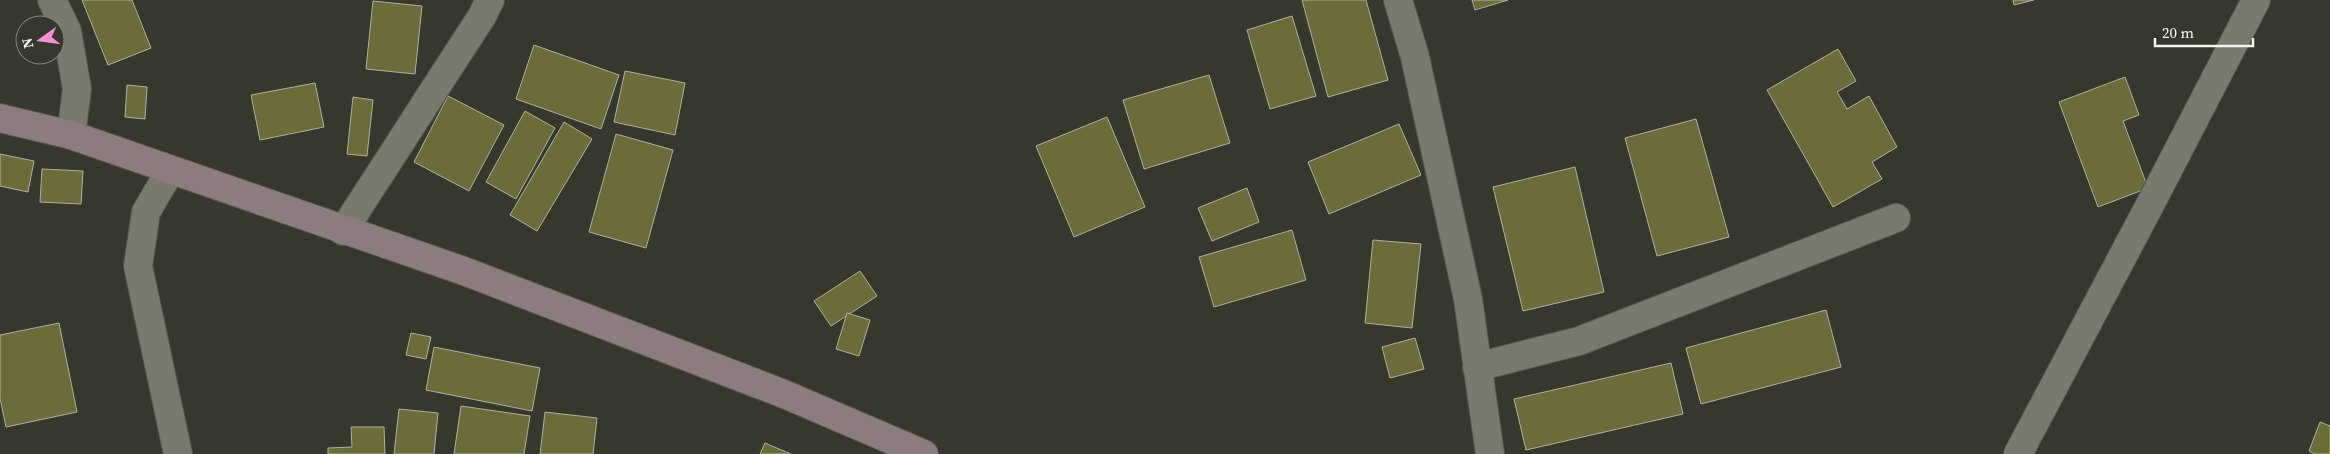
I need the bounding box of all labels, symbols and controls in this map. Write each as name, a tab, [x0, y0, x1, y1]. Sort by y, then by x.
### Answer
north arrow	[15, 15, 65, 65]
scale bar	[2155, 15, 2252, 47]
text: 20 m	[2162, 22, 2194, 43]
text: N	[16, 36, 38, 51]

